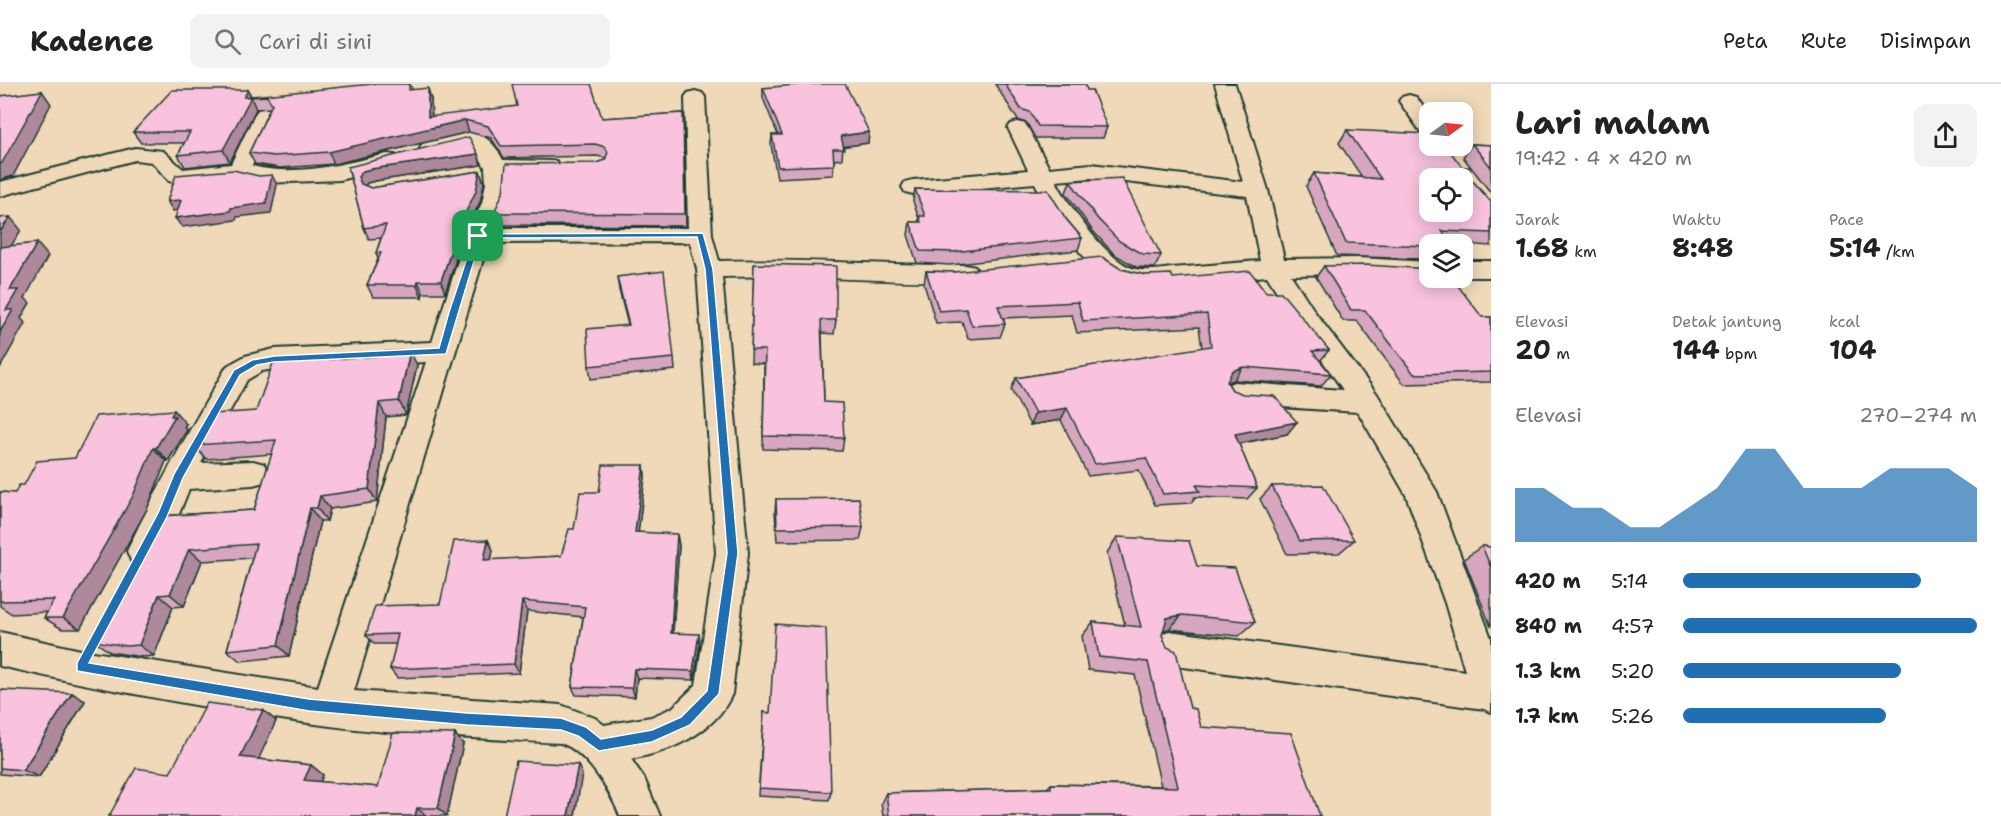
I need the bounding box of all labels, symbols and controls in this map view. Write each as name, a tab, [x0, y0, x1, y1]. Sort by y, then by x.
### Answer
search box	[190, 14, 610, 68]
text: Kadence	[30, 22, 154, 60]
icon: search	[211, 25, 244, 58]
text: Cari di sini	[259, 27, 372, 56]
text: Peta	[1723, 27, 1768, 55]
text: Rute	[1801, 27, 1847, 55]
text: Disimpan	[1880, 27, 1971, 55]
text: Lari malam	[1515, 100, 1710, 145]
north arrow	[1419, 102, 1473, 156]
map controls	[1419, 102, 1473, 288]
button: share	[1914, 104, 1977, 167]
text: 19:42 · 4 × 420 m	[1515, 145, 1692, 171]
button: locate	[1419, 168, 1473, 222]
text: Jarak	[1515, 209, 1560, 230]
text: Waktu	[1672, 209, 1721, 230]
text: Pace	[1829, 209, 1864, 230]
pin	[452, 210, 503, 261]
icon: arrive	[461, 219, 494, 252]
text: 1.68	[1515, 230, 1569, 265]
text: 8:48	[1672, 230, 1734, 265]
text: 5:14	[1829, 230, 1881, 265]
button: layers	[1419, 234, 1473, 288]
text: km	[1569, 241, 1597, 262]
text: /km	[1881, 241, 1915, 262]
text: Elevasi	[1515, 311, 1569, 332]
text: Detak jantung	[1672, 311, 1782, 332]
text: kcal	[1829, 311, 1860, 332]
text: 20	[1515, 332, 1551, 367]
text: 144	[1672, 332, 1720, 367]
text: 104	[1829, 332, 1876, 367]
text: m	[1551, 343, 1570, 364]
text: bpm	[1720, 343, 1757, 364]
text: Elevasi	[1515, 402, 1582, 428]
text: 270–274 m	[1859, 402, 1977, 428]
text: 420 m	[1515, 568, 1581, 594]
text: 5:14	[1611, 568, 1648, 594]
text: 840 m	[1515, 613, 1582, 639]
text: 4:57	[1611, 613, 1654, 639]
text: 1.3 km	[1515, 658, 1581, 684]
text: 5:20	[1611, 658, 1654, 684]
text: 1.7 km	[1515, 703, 1579, 729]
text: 5:26	[1611, 703, 1654, 729]

